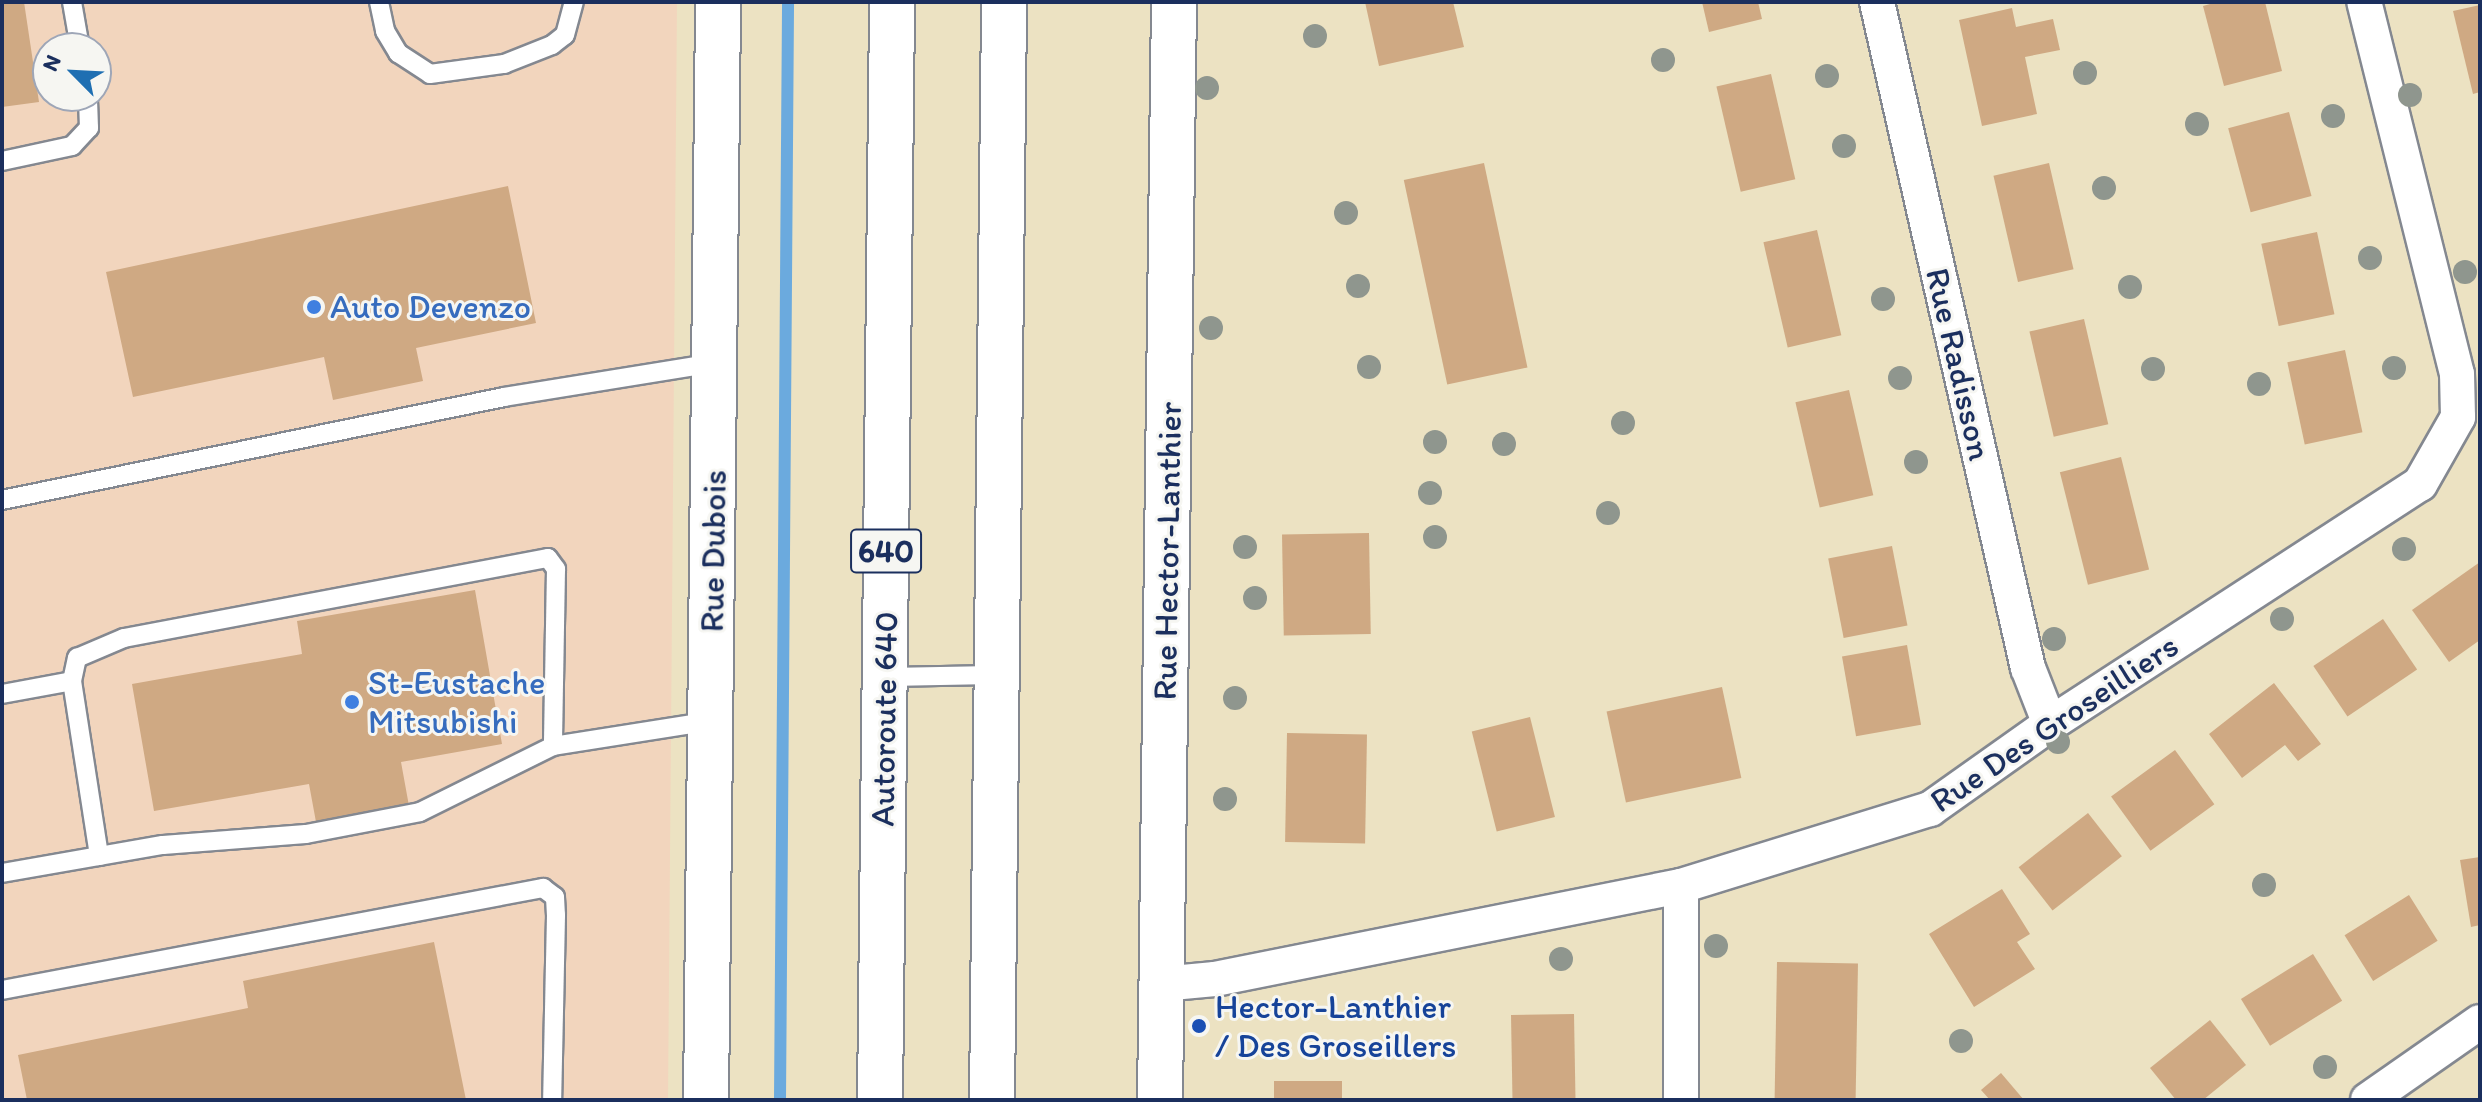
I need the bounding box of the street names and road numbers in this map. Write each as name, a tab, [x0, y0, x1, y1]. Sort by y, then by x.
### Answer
street label: Rue Radisson	[1917, 264, 2001, 464]
street label: Rue Hector-Lanthier	[1144, 401, 1190, 701]
street label: Rue Dubois	[691, 469, 735, 633]
road number: 640	[850, 523, 922, 579]
street label: Autoroute 640	[862, 611, 906, 827]
street label: Rue Des Groseilliers	[1922, 625, 2186, 821]

